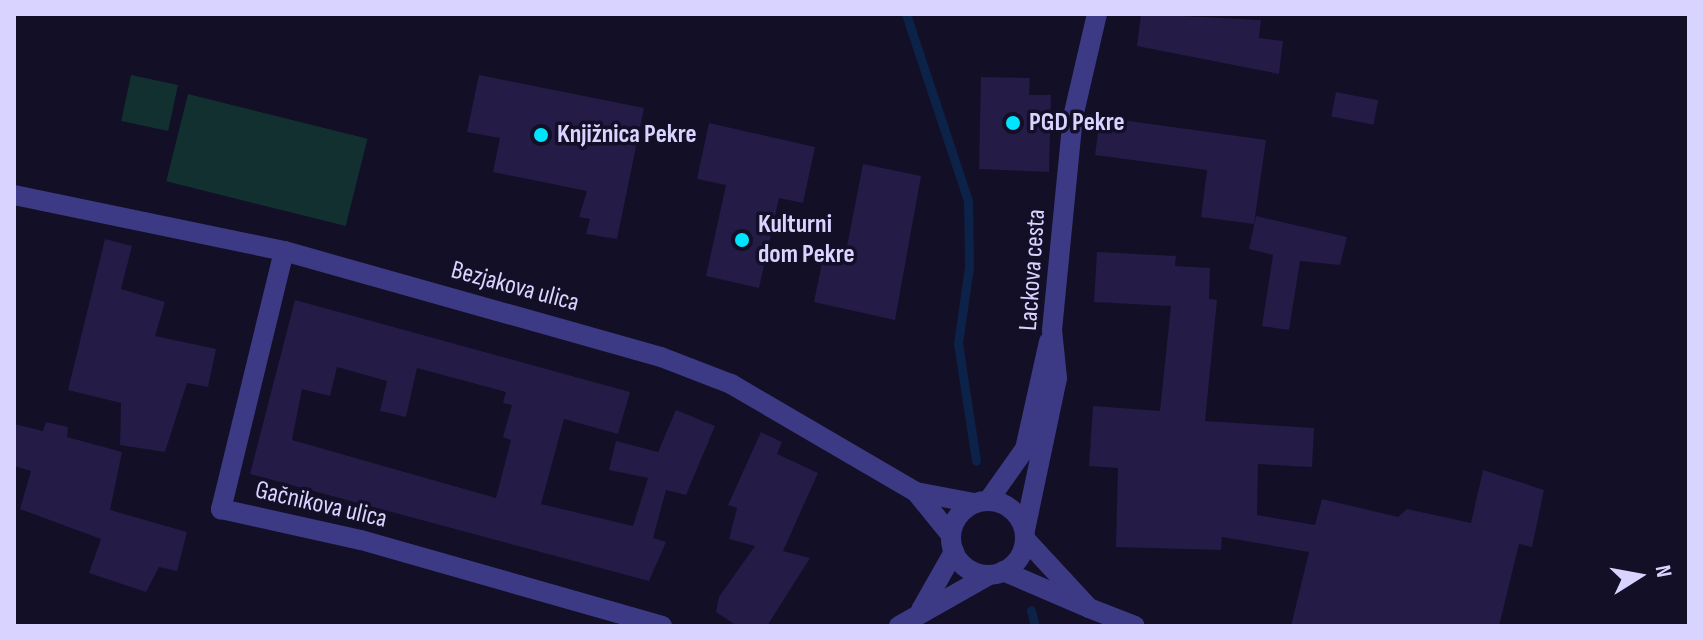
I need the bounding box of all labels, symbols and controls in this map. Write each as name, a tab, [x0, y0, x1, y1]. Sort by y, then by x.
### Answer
place label: PGD Pekre	[1029, 107, 1125, 139]
marker: PGD Pekre	[1004, 114, 1022, 132]
place label: Knjižnica Pekre	[557, 119, 697, 151]
marker: Knjižnica Pekre	[532, 126, 550, 144]
street label: Lackova cesta	[1013, 208, 1053, 332]
place label: Kulturni dom Pekre	[758, 209, 855, 270]
marker: Kulturni dom Pekre	[733, 231, 751, 249]
street label: Bezjakova ulica	[448, 255, 582, 319]
street label: Gačnikova ulica	[252, 475, 390, 535]
north arrow	[1599, 536, 1679, 616]
text: N	[1649, 563, 1677, 580]

